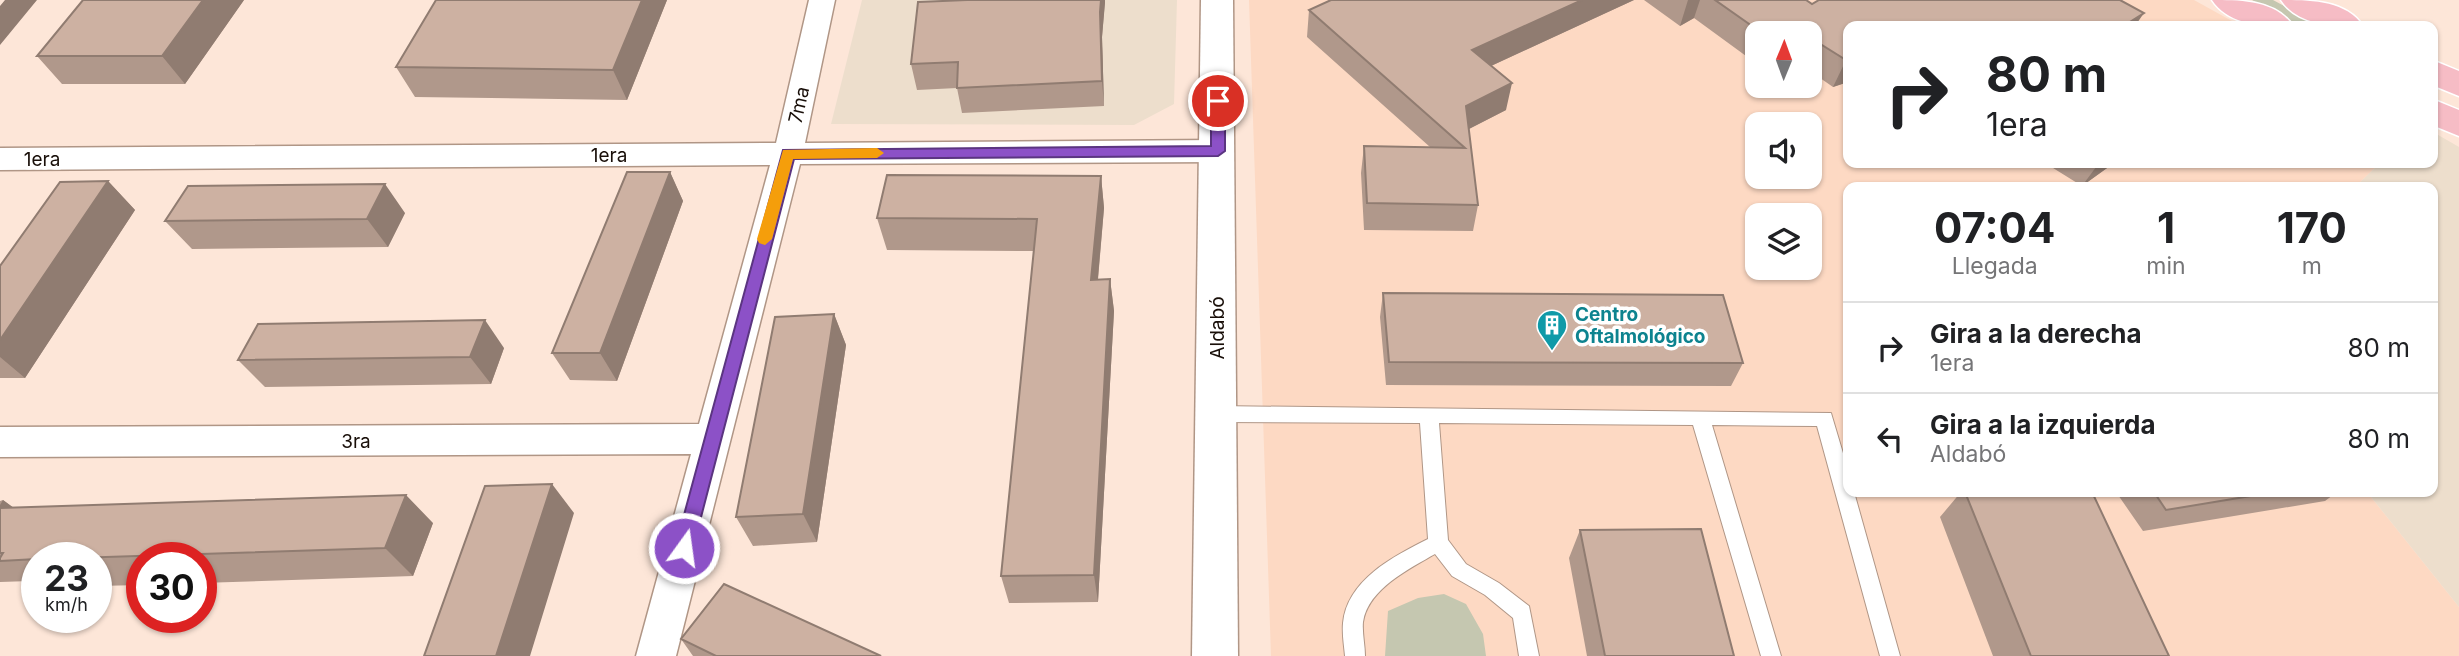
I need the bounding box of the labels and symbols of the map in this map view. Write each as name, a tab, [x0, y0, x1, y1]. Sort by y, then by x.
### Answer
north arrow	[1745, 21, 1822, 98]
pin	[1188, 71, 1248, 131]
street label: 7ma	[784, 84, 814, 126]
street label: 1era	[591, 144, 627, 167]
street label: 1era	[24, 148, 60, 171]
street label: Aldabó	[1206, 296, 1229, 360]
place label: Centro Oftalmológico	[1575, 303, 1705, 348]
building icon: Centro Oftalmológico	[1535, 308, 1569, 352]
street label: 3ra	[341, 430, 371, 453]
position arrow	[647, 511, 721, 585]
speed limit sign: 30	[126, 542, 217, 633]

